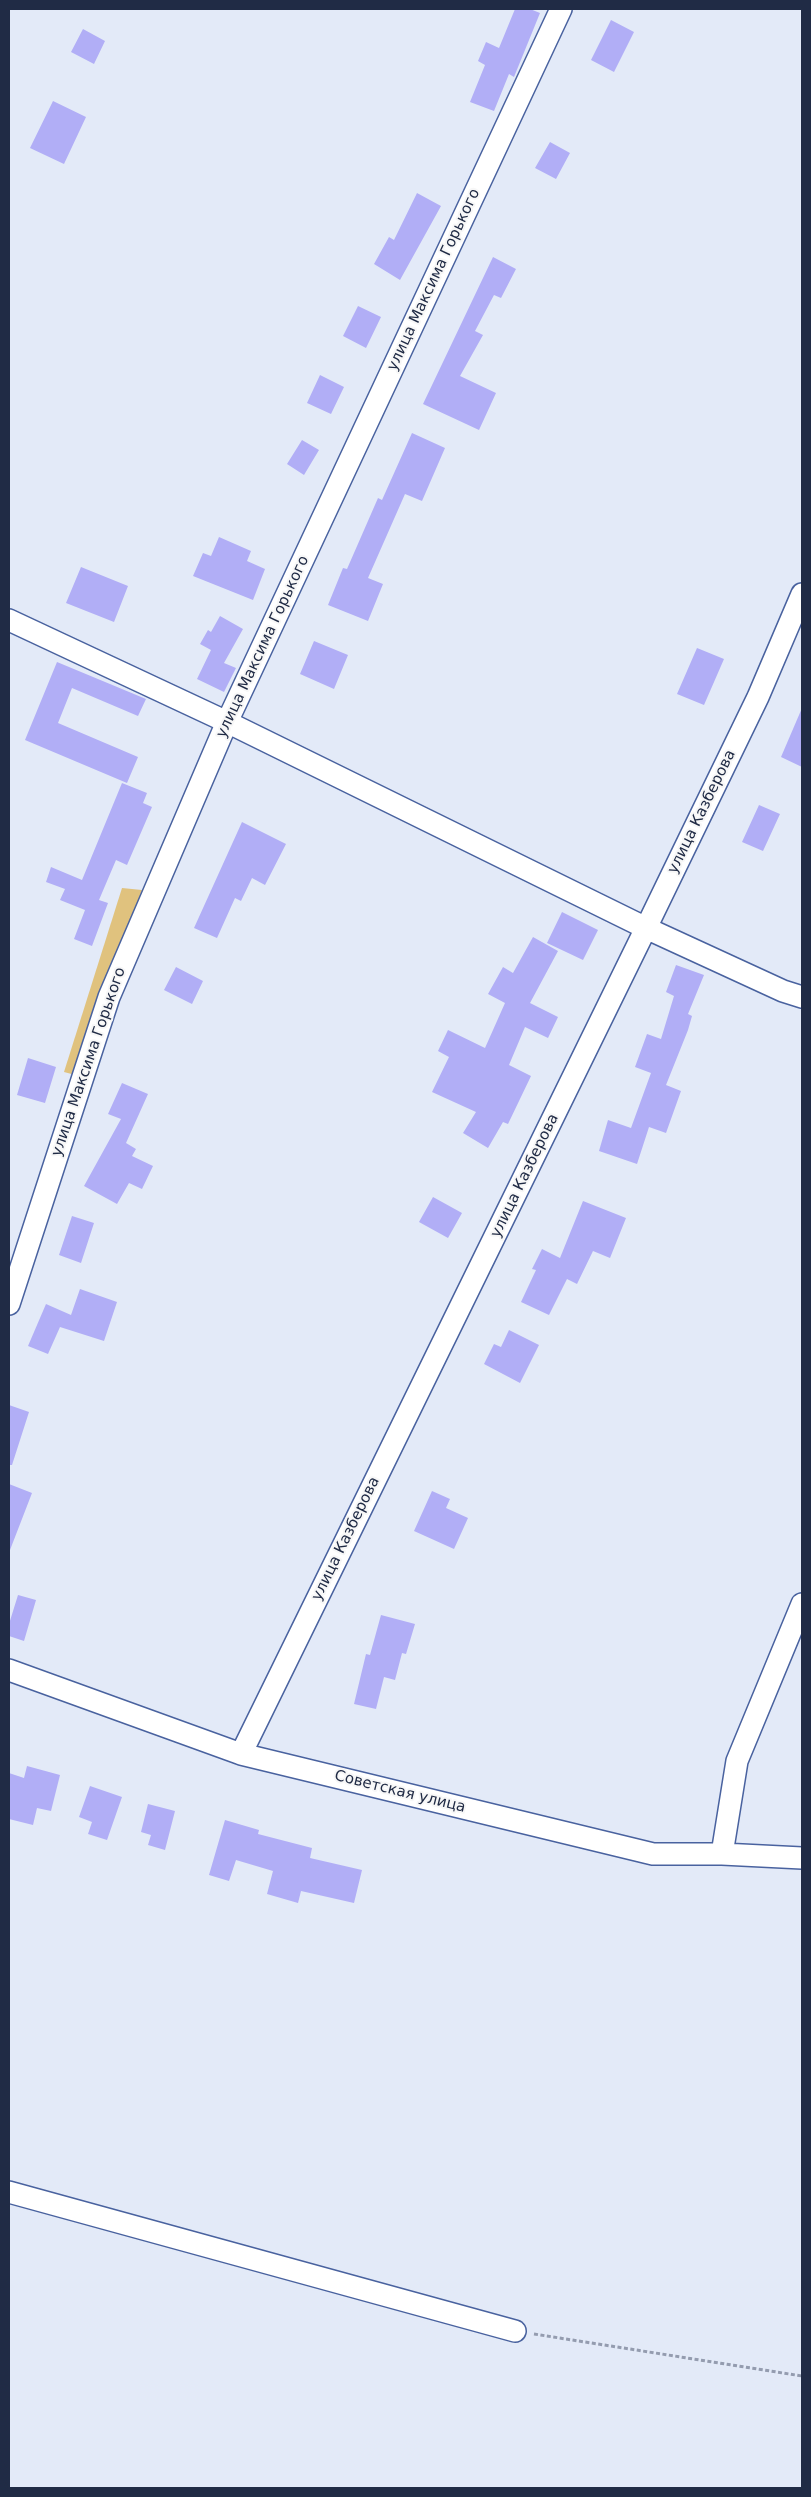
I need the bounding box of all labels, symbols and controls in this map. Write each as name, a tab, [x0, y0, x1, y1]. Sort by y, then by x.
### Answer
street label: улица Максима Горького	[384, 186, 484, 374]
street label: улица Максима Горького	[213, 553, 313, 741]
street label: улица Казберова	[664, 747, 740, 877]
street label: улица Максима Горького	[48, 965, 130, 1159]
street label: улица Казберова	[487, 1111, 563, 1241]
street label: улица Казберова	[308, 1474, 384, 1604]
street label: Советская улица	[333, 1767, 467, 1817]

